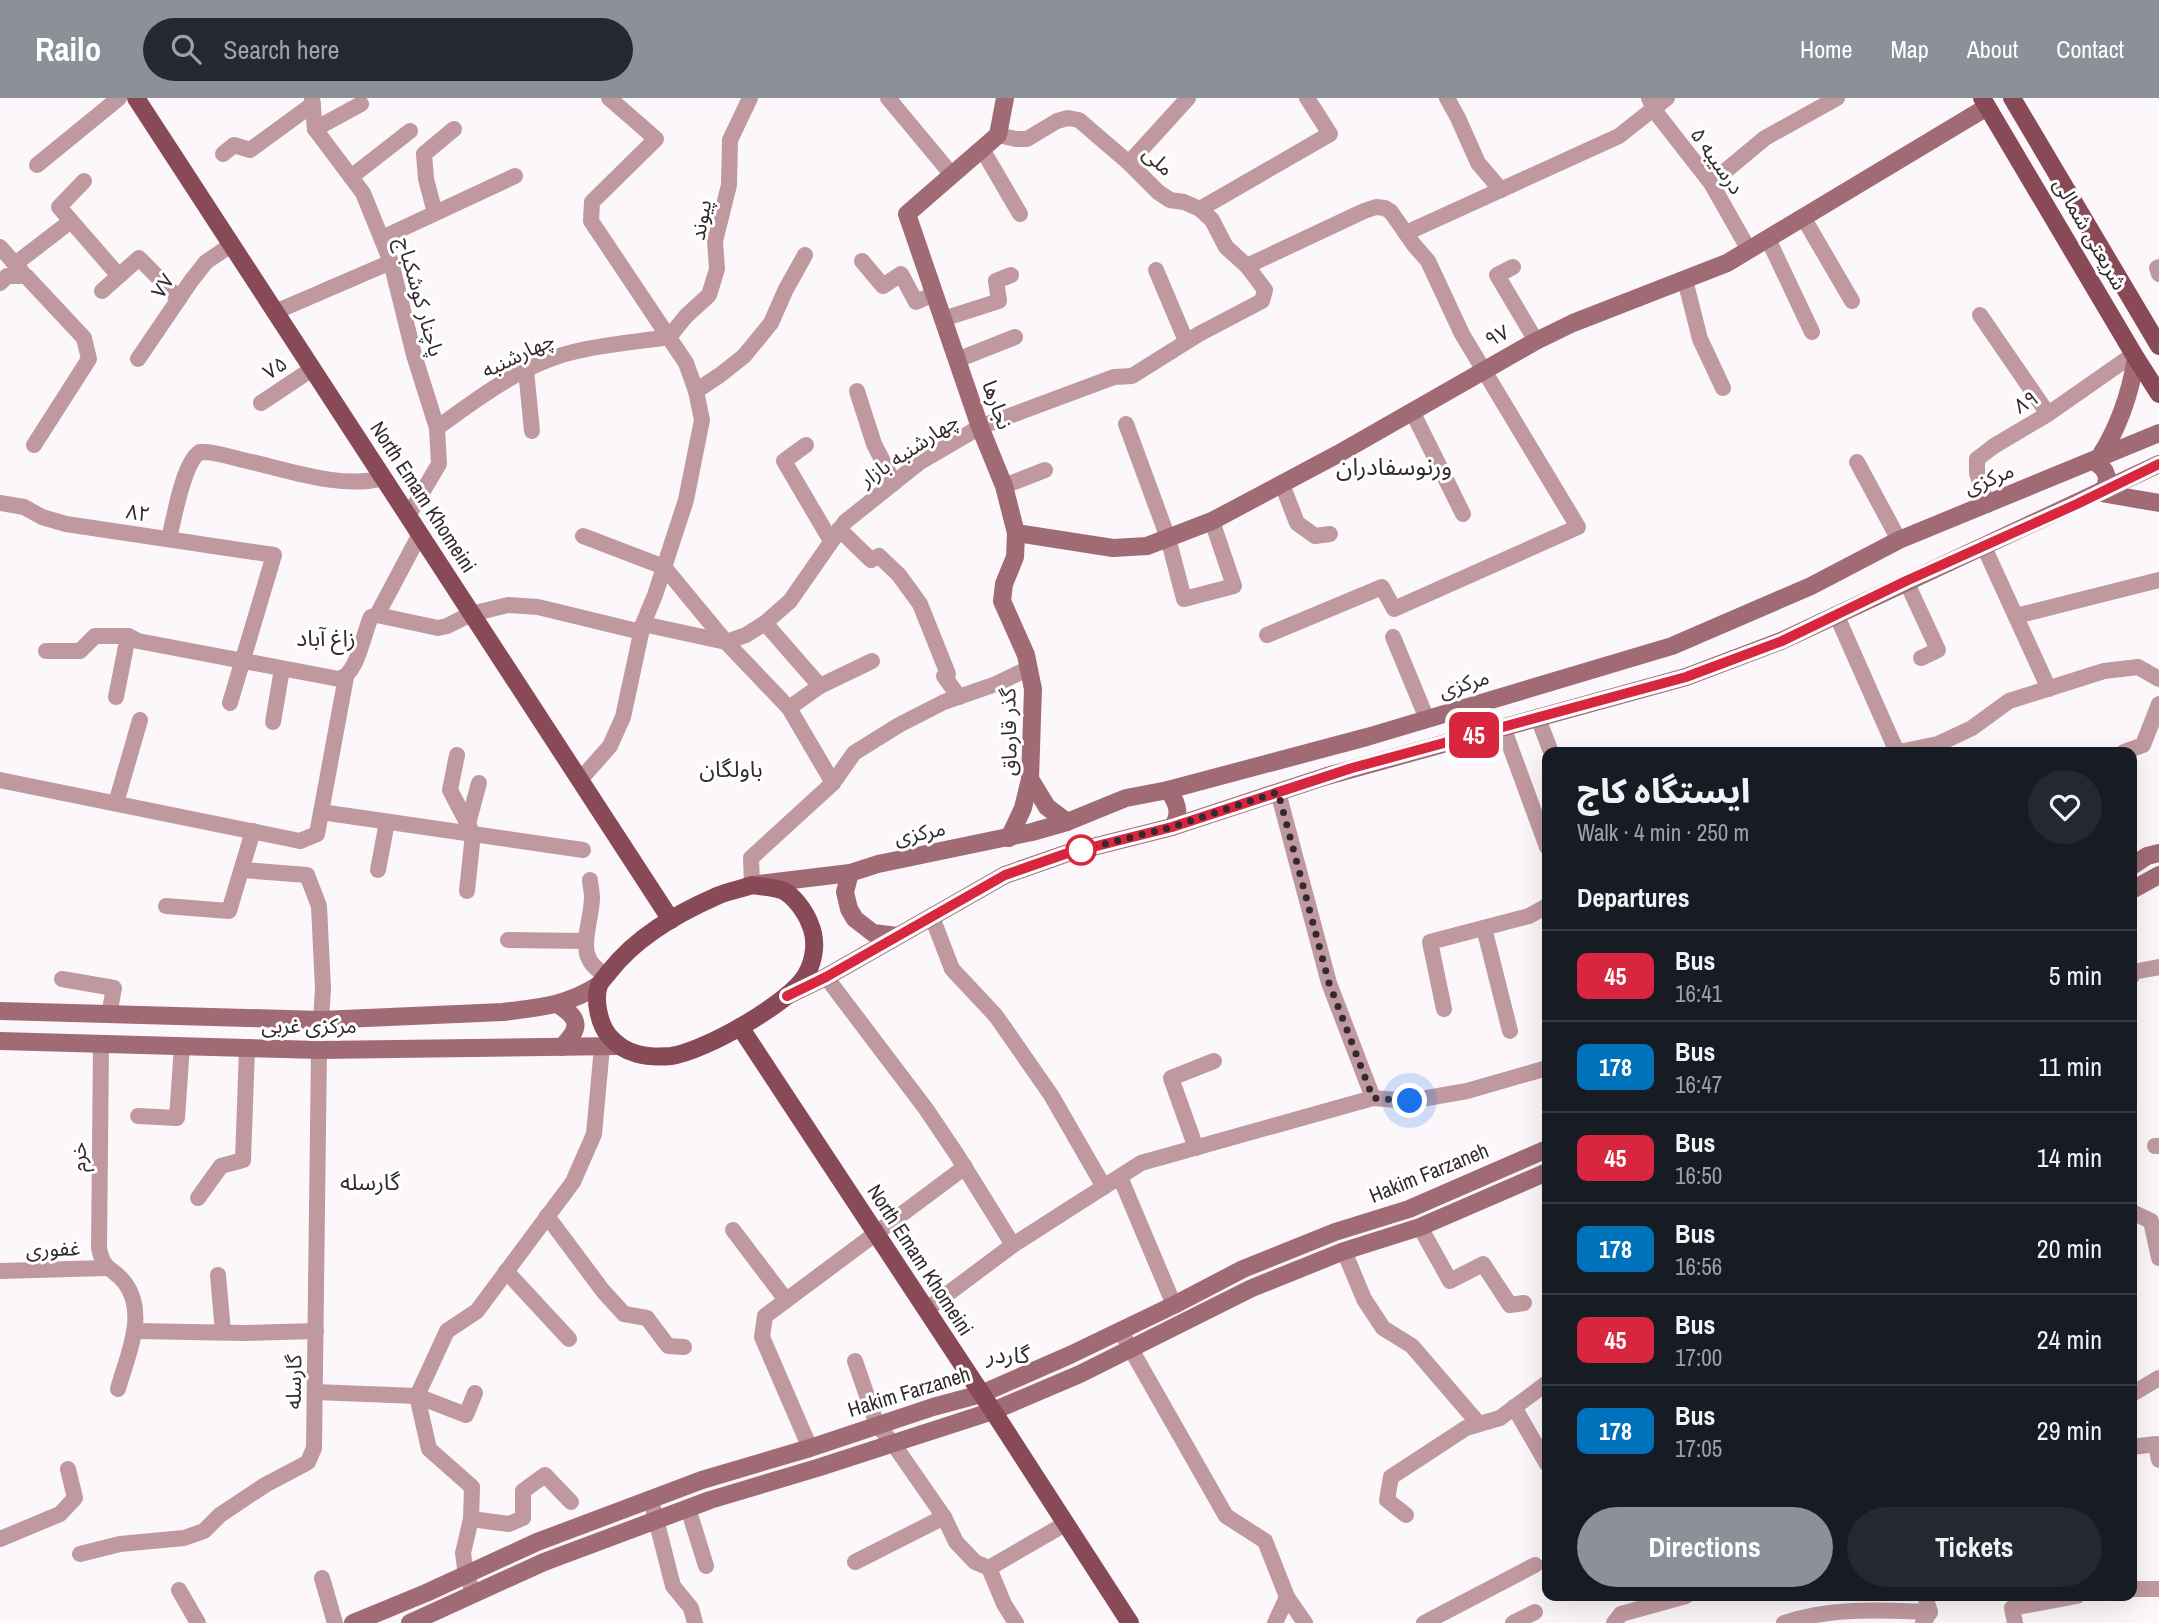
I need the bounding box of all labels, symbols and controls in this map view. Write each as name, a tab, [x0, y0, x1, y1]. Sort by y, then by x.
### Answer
search box	[143, 18, 633, 81]
text: Railo	[35, 27, 101, 71]
icon: search	[167, 30, 205, 68]
text: Search here	[223, 32, 339, 67]
text: Home	[1800, 33, 1852, 65]
text: Map	[1890, 33, 1929, 65]
text: About	[1967, 33, 2018, 65]
text: Contact	[2056, 33, 2124, 65]
street label: درسیبه ۵	[1684, 121, 1751, 200]
street label: ملی	[1136, 139, 1180, 182]
street label: شریعتی شمالی	[2047, 172, 2134, 295]
street label: پیوند	[683, 197, 718, 243]
street label: پاچنار کوشکباج	[389, 234, 451, 360]
street label: ۷۷	[144, 268, 181, 304]
street label: ۹۷	[1479, 317, 1514, 354]
street label: چهارشنبه	[477, 325, 559, 385]
street label: ۷۵	[257, 349, 293, 386]
street label: نجارها	[975, 376, 1020, 433]
street label: ۸۹	[2008, 383, 2044, 420]
street label: چهارشنبه بازار	[853, 406, 964, 494]
street label: North Emam Khomeini	[364, 415, 483, 578]
district label: ورنوسفادران	[1336, 450, 1452, 482]
street label: مرکزی	[1960, 455, 2018, 502]
street label: ۸۲	[124, 496, 152, 529]
district label: زاغ آباد	[296, 622, 356, 655]
street label: مرکزی	[1435, 662, 1493, 705]
street label: گذر قارماق	[993, 687, 1024, 776]
line badge: 45	[1442, 712, 1506, 758]
text: 45	[1463, 719, 1485, 751]
district label: باولگان	[699, 753, 763, 784]
text: ایستگاه کاج	[1577, 769, 1750, 813]
button: heart	[2028, 770, 2102, 844]
street label: مرکزی	[892, 813, 948, 852]
text: Walk · 4 min · 250 m	[1577, 817, 1749, 848]
unlabelled marker	[1066, 835, 1096, 865]
text: Departures	[1577, 880, 1690, 915]
text: Bus	[1675, 943, 1715, 978]
text: 5 min	[2049, 958, 2102, 993]
text: 45	[1605, 960, 1626, 992]
text: 16:41	[1675, 978, 1722, 1009]
street label: مرکزی غربی	[261, 1011, 357, 1040]
text: Bus	[1675, 1034, 1715, 1069]
text: 11 min	[2038, 1049, 2102, 1084]
text: 178	[1599, 1051, 1632, 1083]
text: 16:47	[1675, 1069, 1722, 1100]
your location	[1392, 1083, 1427, 1118]
text: Bus	[1675, 1125, 1715, 1160]
street label: Hakim Farzaneh	[1365, 1135, 1493, 1210]
text: 14 min	[2037, 1140, 2102, 1175]
street label: خرم	[64, 1142, 95, 1172]
text: 45	[1605, 1142, 1626, 1174]
text: 16:50	[1675, 1160, 1722, 1191]
district label: گارسله	[340, 1166, 401, 1197]
street label: North Emam Khomeini	[861, 1178, 980, 1341]
text: Bus	[1675, 1216, 1715, 1251]
text: 20 min	[2037, 1231, 2102, 1266]
street label: غفوری	[25, 1233, 81, 1264]
text: 178	[1599, 1233, 1632, 1265]
text: 16:56	[1675, 1251, 1722, 1282]
text: Bus	[1675, 1307, 1715, 1342]
text: 24 min	[2037, 1322, 2102, 1357]
text: 45	[1605, 1324, 1626, 1356]
district label: گاردر	[985, 1339, 1030, 1370]
text: 17:00	[1675, 1342, 1722, 1373]
street label: گارسله	[279, 1354, 308, 1410]
street label: Hakim Farzaneh	[844, 1359, 974, 1424]
text: Bus	[1675, 1398, 1715, 1433]
text: 29 min	[2037, 1413, 2102, 1448]
text: 178	[1599, 1415, 1632, 1447]
text: 17:05	[1675, 1433, 1722, 1464]
button: Directions	[1577, 1507, 1833, 1587]
button: Tickets	[1847, 1507, 2102, 1587]

